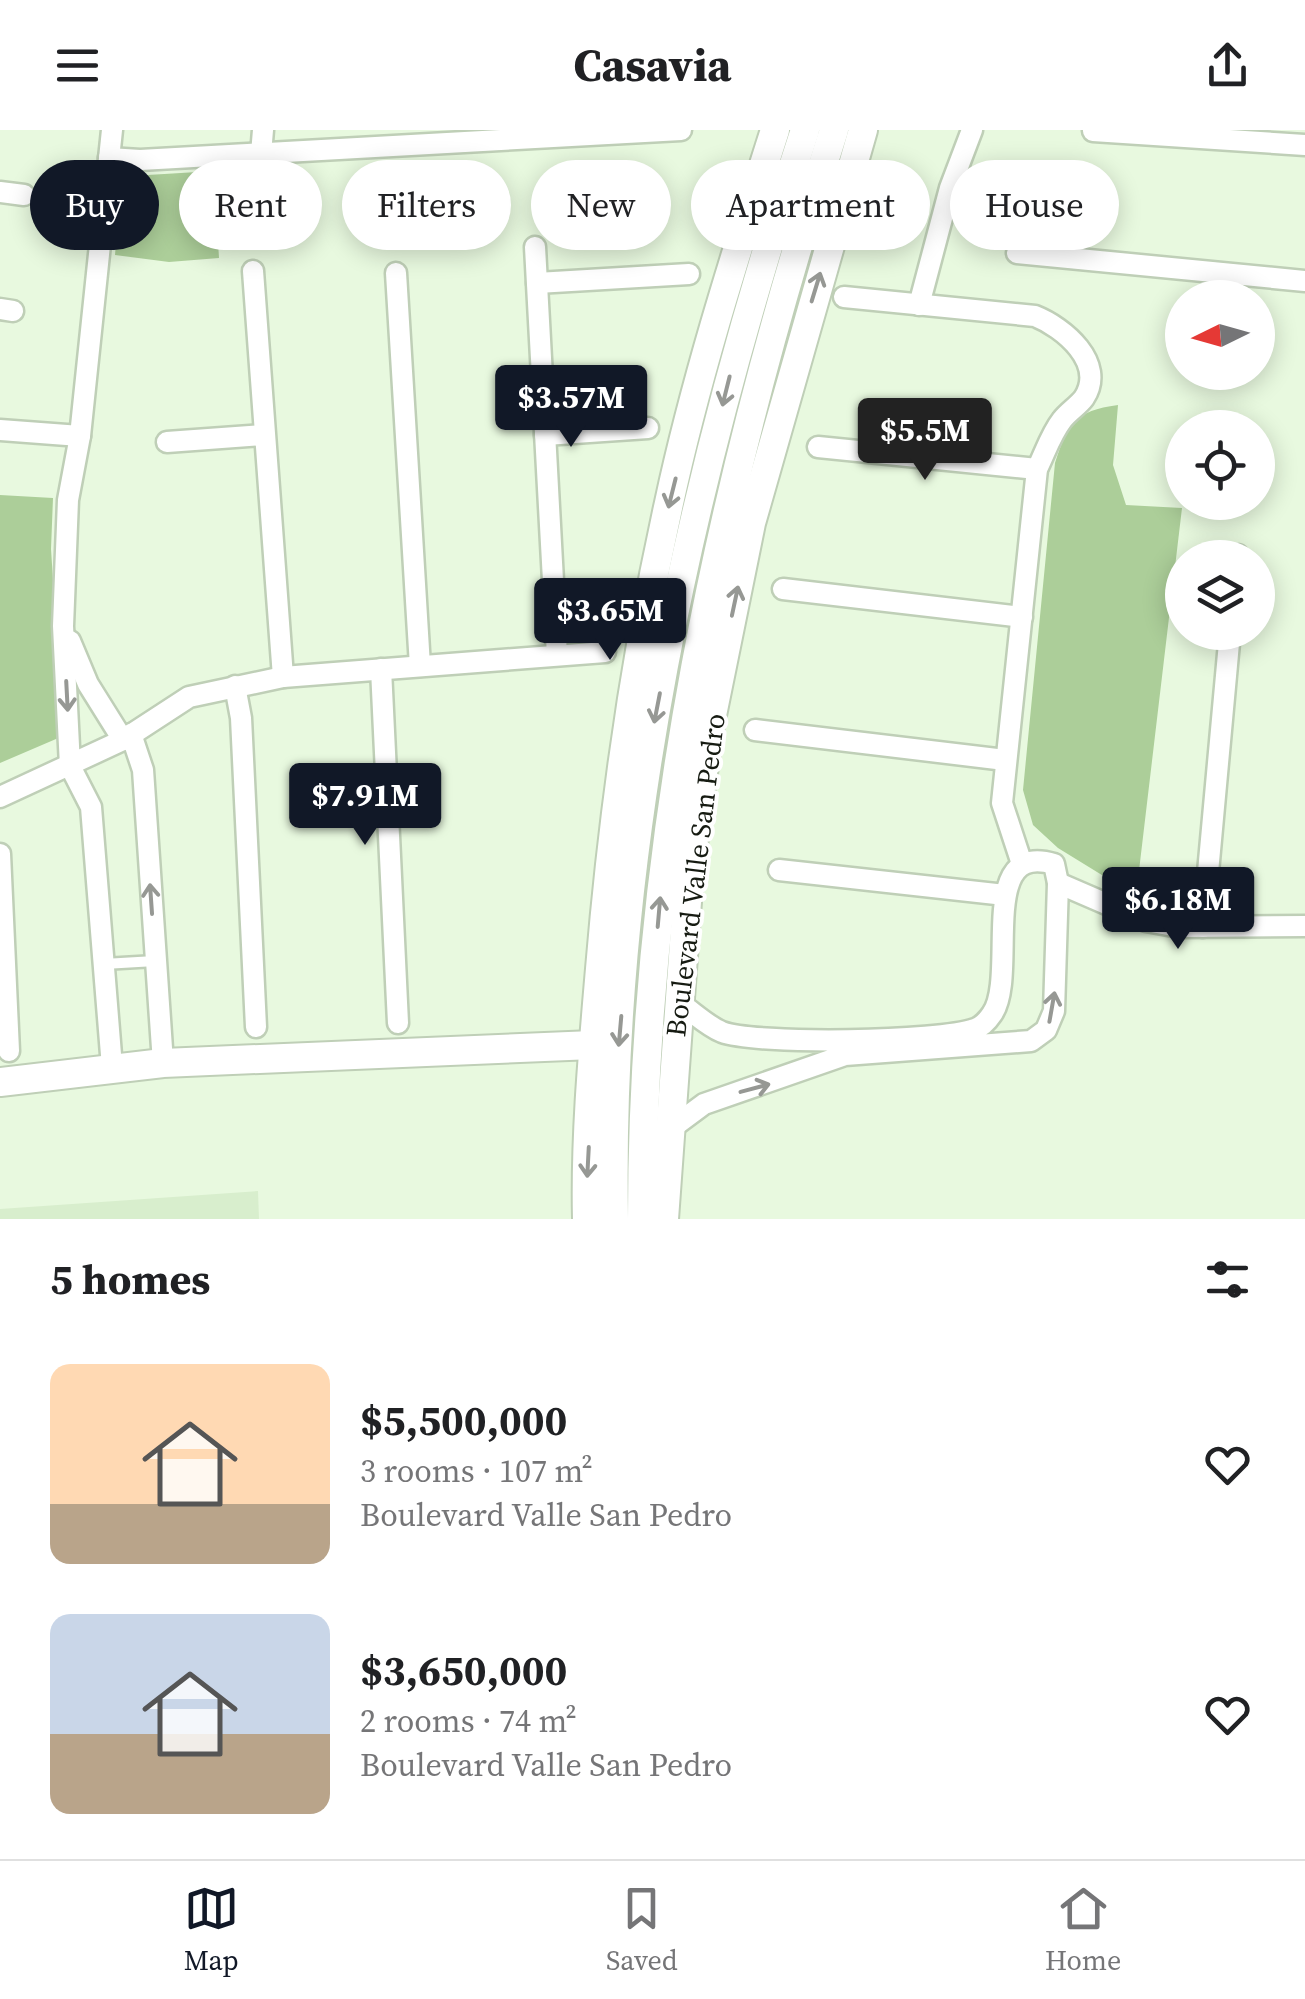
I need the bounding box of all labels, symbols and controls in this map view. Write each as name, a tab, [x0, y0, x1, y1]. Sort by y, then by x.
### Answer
text: Casavia	[574, 34, 731, 96]
icon: menu	[50, 38, 105, 93]
icon: share	[1200, 38, 1255, 93]
chip: Buy	[30, 160, 159, 250]
chip: Rent	[179, 160, 322, 250]
chip: Filters	[342, 160, 511, 250]
chip: New	[531, 160, 671, 250]
chip: Apartment	[691, 160, 930, 250]
chip: House	[950, 160, 1119, 250]
one-way arrow	[808, 272, 826, 303]
north arrow	[1165, 280, 1275, 390]
map controls	[1165, 280, 1275, 650]
pin: $3.57M	[490, 365, 652, 450]
text: $3.57M	[517, 375, 625, 419]
one-way arrow	[716, 375, 735, 406]
pin: $5.5M	[855, 398, 995, 483]
text: $5.5M	[880, 408, 970, 452]
button: locate	[1165, 410, 1275, 520]
one-way arrow	[661, 477, 680, 508]
button: layers	[1165, 540, 1275, 650]
pin: $3.65M	[529, 578, 691, 663]
one-way arrow	[726, 586, 745, 618]
text: $3.65M	[556, 588, 664, 632]
one-way arrow	[58, 680, 77, 712]
one-way arrow	[647, 691, 666, 723]
street label: Boulevard Valle San Pedro	[656, 711, 734, 1039]
pin: $7.91M	[284, 763, 446, 848]
text: $7.91M	[311, 773, 419, 817]
pin: $6.18M	[1097, 867, 1259, 952]
text: $6.18M	[1124, 877, 1232, 921]
one-way arrow	[141, 884, 160, 916]
one-way arrow	[649, 897, 668, 929]
one-way arrow	[1043, 991, 1062, 1024]
one-way arrow	[611, 1014, 630, 1046]
one-way arrow	[739, 1078, 770, 1097]
one-way arrow	[578, 1145, 597, 1177]
text: 5 homes	[50, 1250, 210, 1308]
icon: filters	[1200, 1252, 1255, 1307]
text: $5,500,000	[360, 1391, 567, 1449]
icon: home	[130, 1404, 250, 1524]
icon: heart	[1200, 1437, 1255, 1492]
text: 3 rooms · 107 m²	[360, 1449, 593, 1493]
text: Boulevard Valle San Pedro	[360, 1493, 732, 1537]
text: $3,650,000	[360, 1641, 567, 1699]
icon: home	[130, 1654, 250, 1774]
icon: heart	[1200, 1687, 1255, 1742]
text: 2 rooms · 74 m²	[360, 1699, 577, 1743]
text: Boulevard Valle San Pedro	[360, 1743, 732, 1787]
tab: Map	[184, 1881, 239, 1979]
tab: Saved	[606, 1881, 678, 1979]
tab: Home	[1045, 1881, 1121, 1979]

